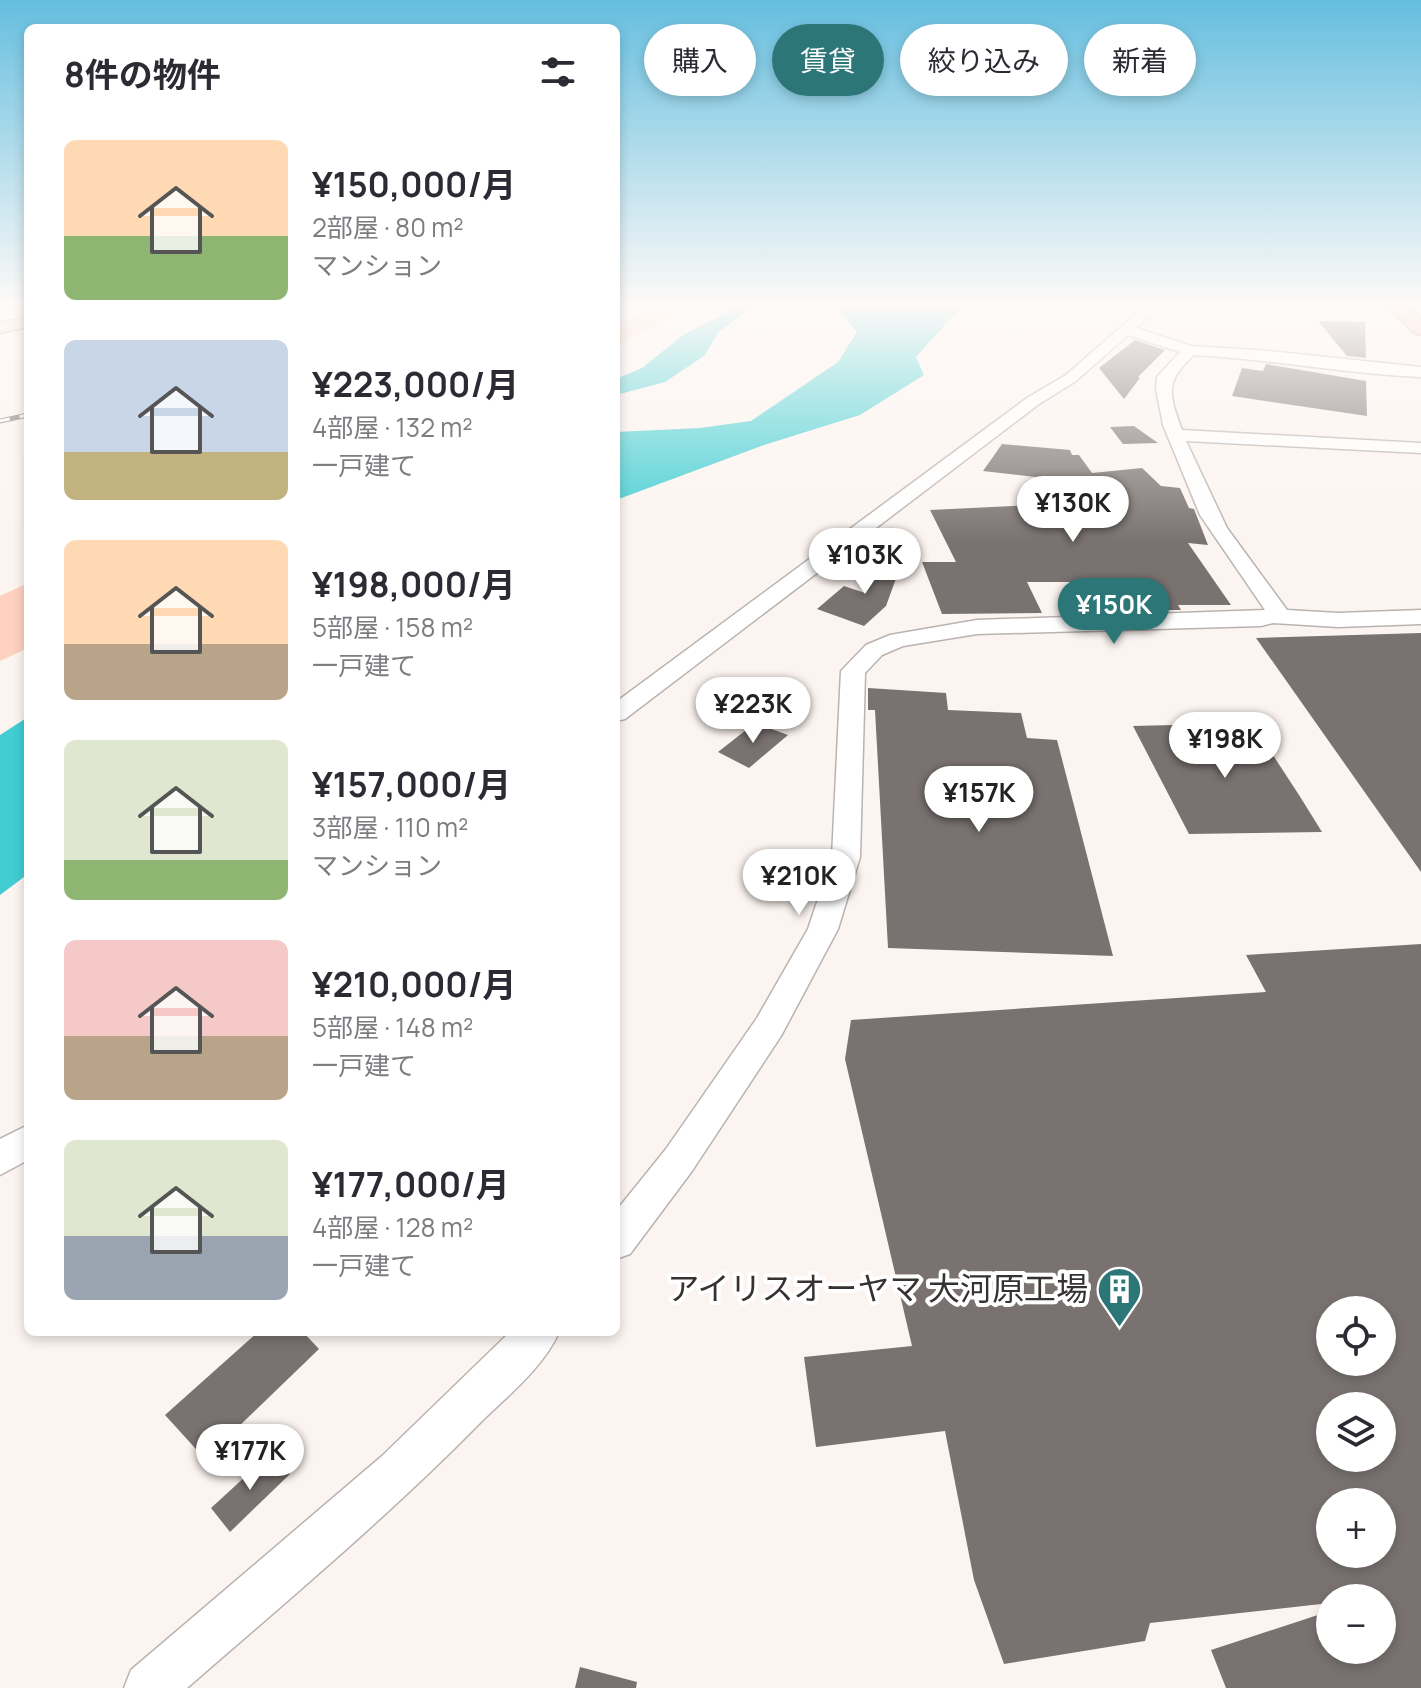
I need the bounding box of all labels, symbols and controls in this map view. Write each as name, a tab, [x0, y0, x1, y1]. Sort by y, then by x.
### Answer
chip: 購入	[644, 24, 756, 96]
chip: 賃貸	[772, 24, 884, 96]
chip: 絞り込み	[900, 24, 1068, 96]
chip: 新着	[1084, 24, 1196, 96]
icon: filters	[536, 50, 580, 94]
text: 8件の物件	[64, 51, 221, 97]
text: ¥150,000/月	[312, 161, 516, 207]
icon: home	[128, 172, 224, 268]
text: 2部屋 · 80 m²	[312, 209, 464, 245]
text: マンション	[312, 247, 442, 283]
text: ¥223,000/月	[312, 361, 519, 407]
icon: home	[128, 372, 224, 468]
text: 4部屋 · 132 m²	[312, 409, 473, 445]
text: 一戸建て	[312, 447, 416, 483]
pin: ¥130K	[1017, 476, 1129, 544]
text: ¥130K	[1035, 484, 1111, 520]
pin: ¥103K	[809, 528, 921, 596]
text: ¥103K	[827, 536, 903, 572]
text: ¥198,000/月	[312, 561, 516, 607]
icon: home	[128, 572, 224, 668]
pin: ¥150K	[1058, 578, 1170, 646]
text: ¥150K	[1076, 586, 1152, 622]
text: 5部屋 · 158 m²	[312, 609, 473, 645]
text: 一戸建て	[312, 647, 416, 683]
pin: ¥223K	[697, 677, 809, 745]
text: ¥223K	[714, 685, 792, 721]
pin: ¥198K	[1169, 712, 1281, 780]
text: ¥198K	[1187, 720, 1263, 756]
text: ¥157,000/月	[312, 761, 511, 807]
pin: ¥157K	[923, 766, 1035, 834]
icon: home	[128, 772, 224, 868]
text: ¥157K	[942, 774, 1016, 810]
text: 3部屋 · 110 m²	[312, 809, 468, 845]
text: マンション	[312, 847, 442, 883]
pin: ¥210K	[743, 849, 855, 917]
text: ¥210K	[761, 857, 837, 893]
text: ¥210,000/月	[312, 961, 516, 1007]
icon: home	[128, 972, 224, 1068]
text: 5部屋 · 148 m²	[312, 1009, 474, 1045]
text: 一戸建て	[312, 1047, 416, 1083]
text: ¥177,000/月	[312, 1161, 510, 1207]
icon: home	[128, 1172, 224, 1268]
text: 4部屋 · 128 m²	[312, 1209, 473, 1245]
text: 一戸建て	[312, 1247, 416, 1283]
building icon: アイリスオーヤマ 大河原工場	[1095, 1265, 1143, 1328]
place label: アイリスオーヤマ 大河原工場	[667, 1266, 1088, 1310]
map controls	[1316, 1296, 1396, 1664]
button: locate	[1316, 1296, 1396, 1376]
button: layers	[1316, 1392, 1396, 1472]
pin: ¥177K	[194, 1424, 306, 1492]
text: ¥177K	[214, 1432, 286, 1468]
button: +	[1316, 1488, 1396, 1568]
button: −	[1316, 1584, 1396, 1664]

